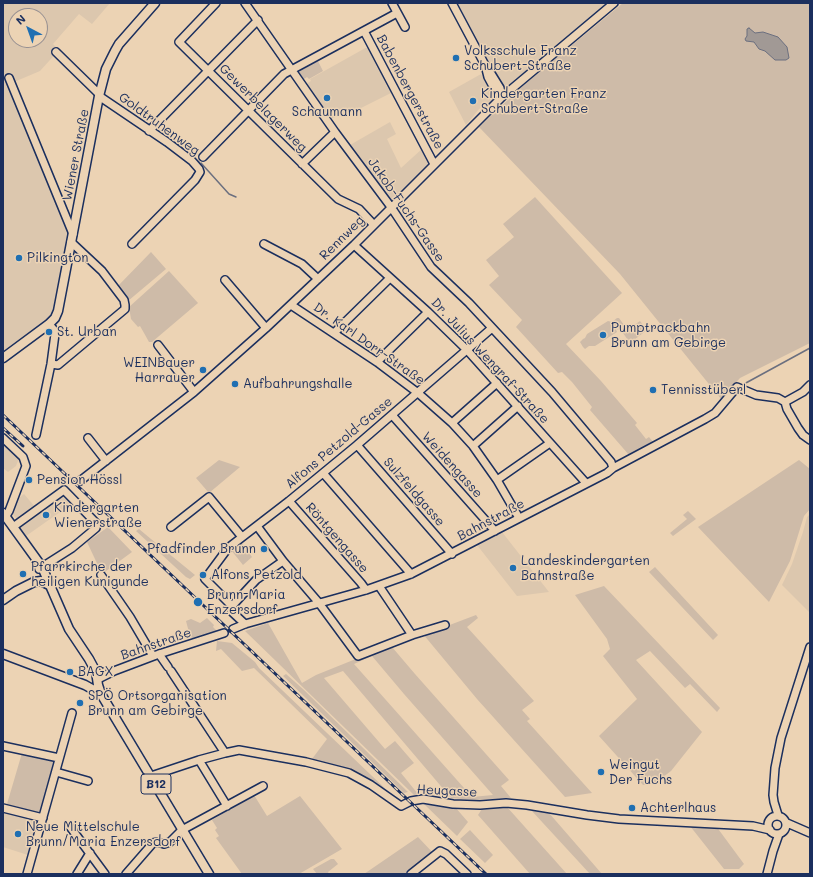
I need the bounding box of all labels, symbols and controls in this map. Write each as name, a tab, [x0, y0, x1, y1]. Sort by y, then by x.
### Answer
north arrow	[8, 8, 48, 48]
text: N	[12, 11, 29, 28]
street label: Babenbergerstraße	[373, 32, 447, 152]
place label: Volksschule Franz Schubert-Straße	[464, 43, 577, 74]
marker: Volksschule Franz Schubert-Straße	[451, 53, 461, 63]
street label: Gewerbelagerweg	[216, 61, 310, 155]
place label: Kindergarten Franz Schubert-Straße	[481, 86, 607, 117]
street label: Goldtruhenweg	[115, 89, 203, 159]
marker: Schaumann	[322, 93, 332, 103]
marker: Kindergarten Franz Schubert-Straße	[468, 96, 478, 106]
place label: Schaumann	[292, 104, 362, 120]
street label: Wiener Straße	[59, 108, 93, 202]
street label: Jakob-Fuchs-Gasse	[364, 155, 448, 265]
street label: Rennweg	[317, 213, 367, 263]
place label: Pilkington	[27, 250, 88, 266]
marker: Pilkington	[14, 253, 24, 263]
street label: Dr. Julius Wengraf-Straße	[428, 295, 552, 427]
street label: Dr. Karl Dorr-Straße	[310, 300, 428, 388]
place label: Pumptrackbahn Brunn am Gebirge	[611, 320, 726, 351]
place label: St. Urban	[57, 324, 117, 340]
marker: St. Urban	[44, 327, 54, 337]
marker: Pumptrackbahn Brunn am Gebirge	[598, 330, 608, 340]
place label: WEINBauer Harrauer	[123, 355, 195, 386]
marker: WEINBauer Harrauer	[198, 365, 208, 375]
place label: Aufbahrungshalle	[243, 376, 353, 392]
marker: Aufbahrungshalle	[230, 379, 240, 389]
place label: Tennisstüberl	[661, 382, 746, 398]
marker: Tennisstüberl	[648, 385, 658, 395]
street label: Alfons Petzold-Gasse	[282, 394, 396, 492]
street label: Weidengasse	[418, 429, 486, 501]
street label: Sulzfeldgasse	[380, 454, 448, 530]
place label: Pension Hössl	[37, 472, 122, 488]
marker: Pension Hössl	[24, 475, 34, 485]
street label: Bahnstraße	[455, 496, 527, 544]
place label: Kindergarten Wienerstraße	[54, 500, 142, 531]
street label: Röntgengasse	[302, 500, 372, 576]
marker: Kindergarten Wienerstraße	[41, 510, 51, 520]
place label: Pfadfinder Brunn	[147, 541, 256, 557]
marker: Pfadfinder Brunn	[259, 544, 269, 554]
place label: Landeskindergarten Bahnstraße	[521, 553, 650, 584]
place label: Pfarrkirche der heiligen Kunigunde	[31, 559, 149, 590]
marker: Landeskindergarten Bahnstraße	[508, 563, 518, 573]
place label: Alfons Petzold	[211, 567, 302, 583]
marker: Pfarrkirche der heiligen Kunigunde	[18, 569, 28, 579]
marker: Alfons Petzold	[198, 570, 208, 580]
place label: Brunn-Maria Enzersdorf	[207, 587, 286, 618]
marker: Brunn-Maria Enzersdorf	[192, 596, 204, 608]
street label: Bahnstraße	[119, 625, 193, 663]
place label: BAGX	[78, 664, 113, 680]
marker: BAGX	[65, 667, 75, 677]
place label: SPÖ Ortsorganisation Brunn am Gebirge	[88, 688, 227, 719]
marker: SPÖ Ortsorganisation Brunn am Gebirge	[75, 698, 85, 708]
place label: Weingut Der Fuchs	[609, 757, 672, 788]
marker: Weingut Der Fuchs	[596, 767, 606, 777]
road number: B12	[141, 774, 171, 794]
street label: Heugasse	[416, 782, 478, 800]
place label: Achterlhaus	[640, 800, 716, 816]
marker: Achterlhaus	[627, 803, 637, 813]
place label: Neue Mittelschule Brunn/Maria Enzersdorf	[26, 819, 180, 850]
marker: Neue Mittelschule Brunn/Maria Enzersdorf	[13, 829, 23, 839]

